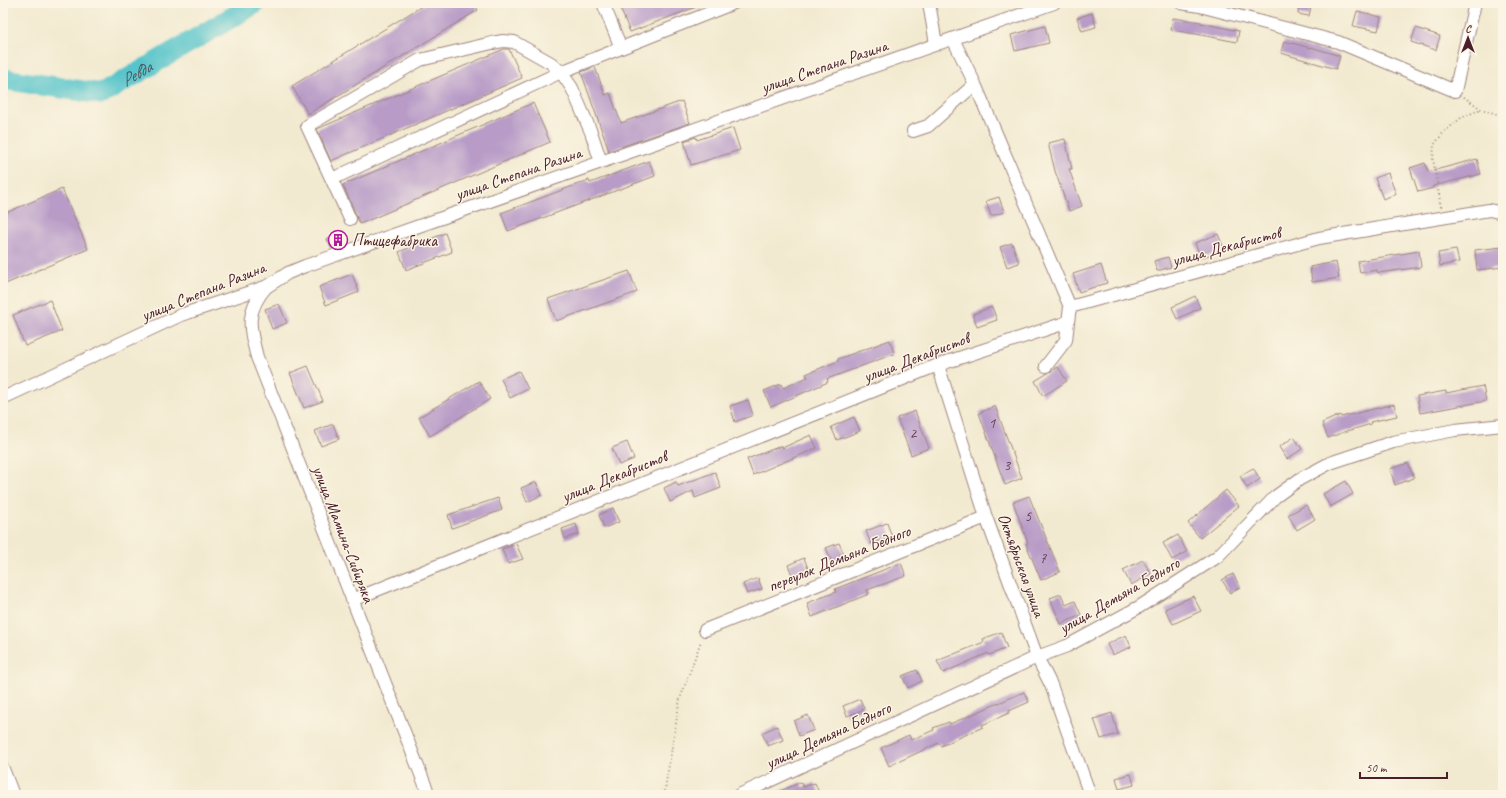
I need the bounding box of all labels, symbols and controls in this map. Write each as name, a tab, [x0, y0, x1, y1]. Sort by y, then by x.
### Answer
north arrow	[1448, 18, 1488, 58]
text: С	[1465, 21, 1472, 35]
street label: улица Степана Разина	[757, 34, 892, 98]
water label: Ревда	[117, 55, 157, 91]
street label: улица Степана Разина	[451, 141, 586, 205]
street label: улица Декабристов	[1169, 221, 1286, 271]
building icon: Птицефабрика	[327, 229, 349, 251]
place label: Птицефабрика	[352, 230, 438, 251]
street label: улица Степана Разина	[137, 256, 270, 326]
street label: улица Декабристов	[859, 327, 975, 388]
house number: 1	[989, 414, 997, 433]
house number: 2	[910, 424, 918, 443]
street label: улица Декабристов	[558, 445, 673, 507]
house number: 3	[1004, 456, 1012, 475]
street label: улица Мамина-Сибиряка	[307, 462, 380, 607]
house number: 5	[1025, 507, 1033, 526]
street label: Октябрьская улица	[993, 511, 1051, 622]
street label: переулок Демьяна Бедного	[765, 520, 914, 597]
house number: 7	[1040, 549, 1048, 568]
street label: улица Демьяна Бедного	[1054, 552, 1184, 639]
street label: улица Демьяна Бедного	[761, 697, 895, 774]
scale bar	[1360, 754, 1447, 780]
text: 50 m	[1366, 760, 1388, 776]

